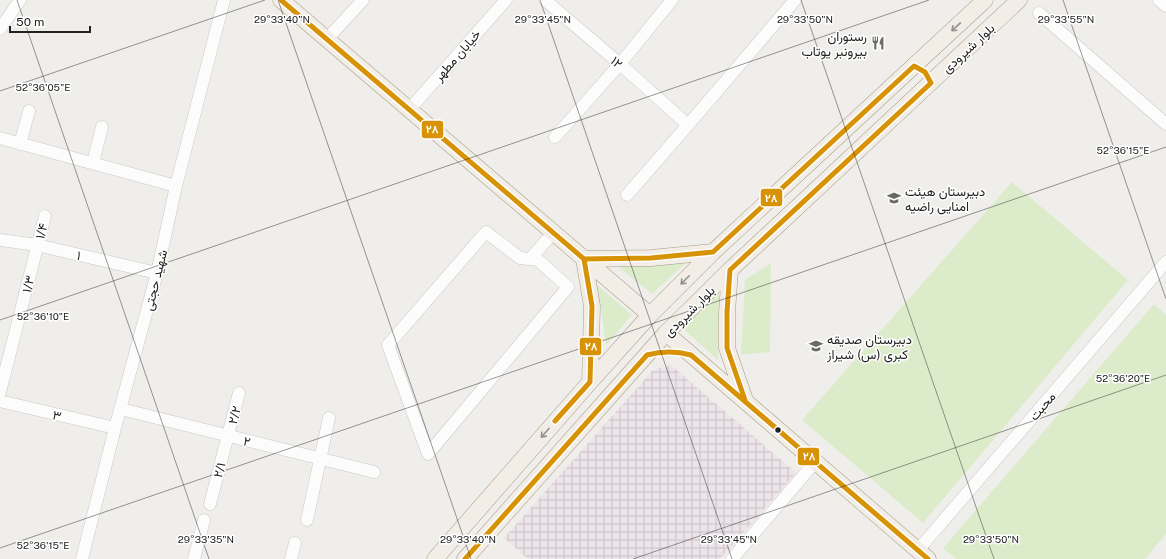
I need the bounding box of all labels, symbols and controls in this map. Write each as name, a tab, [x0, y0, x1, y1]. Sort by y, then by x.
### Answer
scale bar	[10, 8, 90, 34]
text: 29°33'40"N	[254, 13, 310, 25]
text: 29°33'45"N	[515, 13, 571, 25]
text: 29°33'50"N	[777, 13, 833, 25]
text: 29°33'55"N	[1038, 13, 1094, 25]
text: 50 m	[16, 15, 44, 29]
street label: بلوار شیرودی	[939, 20, 998, 77]
one-way arrow	[951, 22, 961, 31]
street label: خیابان مطهر	[430, 26, 485, 86]
place label: رستوران بیرونبر یوتاب	[801, 29, 867, 60]
restaurant icon: رستوران بیرونبر یوتاب	[870, 35, 886, 51]
street label: ۱۲	[608, 53, 626, 72]
text: 52°36'05"E	[16, 81, 70, 93]
line badge: ۲۸	[421, 120, 444, 139]
text: ۲۸	[426, 123, 439, 135]
text: 52°36'15"E	[1097, 144, 1149, 156]
place label: دبیرستان هیئت امنایی راضیه	[905, 184, 985, 215]
line badge: ۲۸	[760, 188, 783, 207]
school or university icon: دبیرستان هیئت امنایی راضیه	[886, 190, 902, 206]
text: ۲۸	[765, 192, 778, 204]
street label: ۱/۴	[32, 222, 51, 241]
street label: ۱	[75, 248, 82, 263]
street label: شهید حجتی	[141, 248, 171, 312]
street label: ۱/۳	[19, 274, 38, 294]
one-way arrow	[680, 275, 690, 285]
street label: بلوار شیرودی	[661, 283, 719, 341]
text: 52°36'10"E	[17, 310, 69, 322]
place label: دبیرستان صدیقه کبری (س) شیراز	[826, 332, 912, 363]
line badge: ۲۸	[579, 337, 602, 356]
school or university icon: دبیرستان صدیقه کبری (س) شیراز	[808, 338, 824, 354]
text: ۲۸	[585, 340, 598, 352]
text: 52°36'20"E	[1096, 372, 1150, 384]
street label: محبت	[1026, 389, 1059, 423]
street label: ۲/۲	[225, 404, 244, 426]
street label: ۳	[51, 407, 63, 424]
unlabelled marker	[773, 425, 783, 435]
one-way arrow	[541, 428, 550, 438]
street label: ۲	[242, 433, 252, 450]
line badge: ۲۸	[797, 447, 820, 466]
text: ۲۸	[803, 450, 816, 462]
street label: ۲/۱	[210, 461, 229, 479]
text: 29°33'35"N	[178, 533, 234, 545]
text: 29°33'40"N	[440, 533, 496, 545]
text: 29°33'45"N	[701, 533, 757, 545]
text: 29°33'50"N	[963, 533, 1019, 545]
text: 52°36'15"E	[17, 539, 69, 551]

